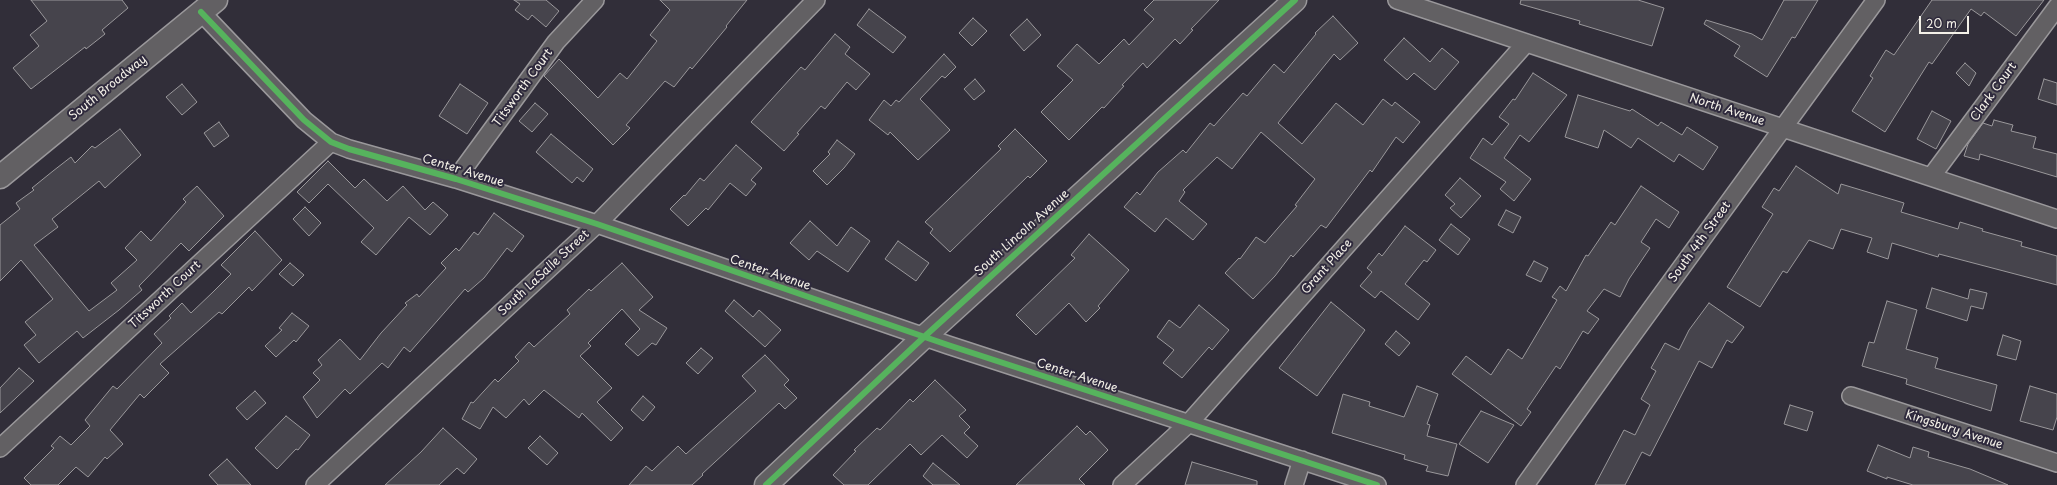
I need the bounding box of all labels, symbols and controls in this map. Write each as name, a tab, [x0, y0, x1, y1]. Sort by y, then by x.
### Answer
scale bar	[1921, 8, 1971, 34]
text: 20 m	[1926, 14, 1957, 32]
street label: Titsworth Court	[490, 46, 556, 130]
street label: South Broadway	[66, 52, 150, 124]
street label: Clark Court	[1968, 60, 2020, 124]
street label: North Avenue	[1687, 91, 1767, 129]
street label: Center Avenue	[420, 152, 506, 190]
street label: South Lincoln Avenue	[972, 187, 1072, 279]
street label: South 4th Street	[1666, 199, 1734, 285]
street label: South LaSalle Street	[496, 227, 592, 319]
street label: Grant Place	[1299, 237, 1355, 297]
street label: Center Avenue	[728, 252, 812, 294]
street label: Titsworth Court	[126, 258, 204, 332]
street label: Center Avenue	[1035, 356, 1119, 396]
street label: Kingsbury Avenue	[1903, 407, 2005, 453]

